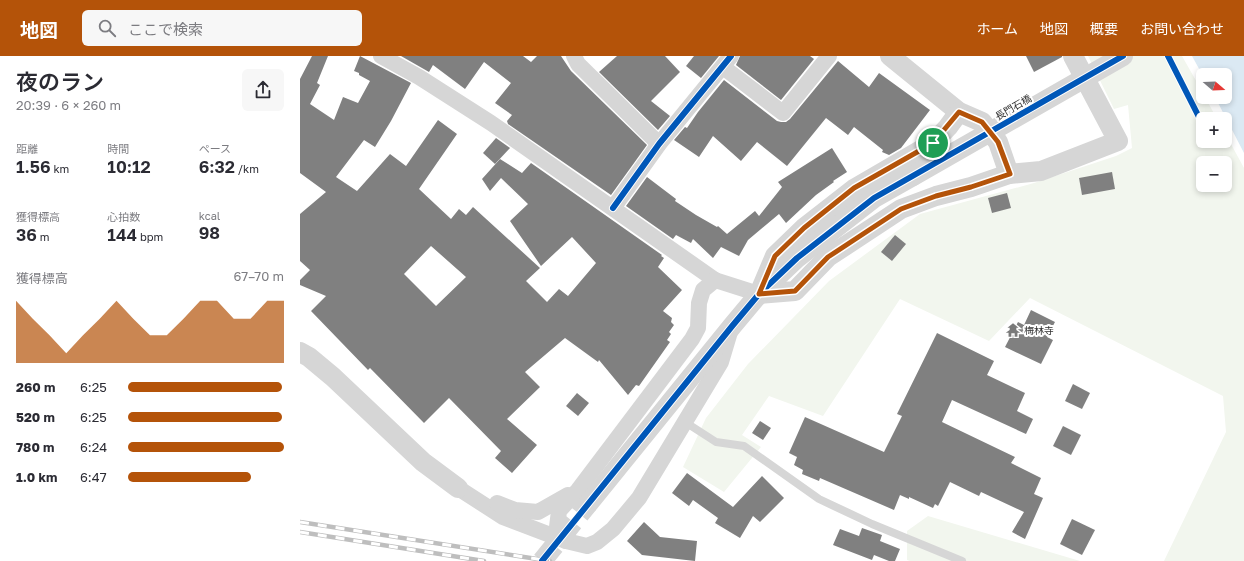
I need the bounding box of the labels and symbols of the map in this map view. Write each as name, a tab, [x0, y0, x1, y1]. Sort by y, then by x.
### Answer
north arrow	[1196, 68, 1232, 104]
street label: 長門石橋	[993, 92, 1033, 122]
pin	[916, 126, 950, 160]
temple icon: 梅林寺	[1005, 322, 1021, 338]
place label: 梅林寺	[1024, 324, 1054, 336]

